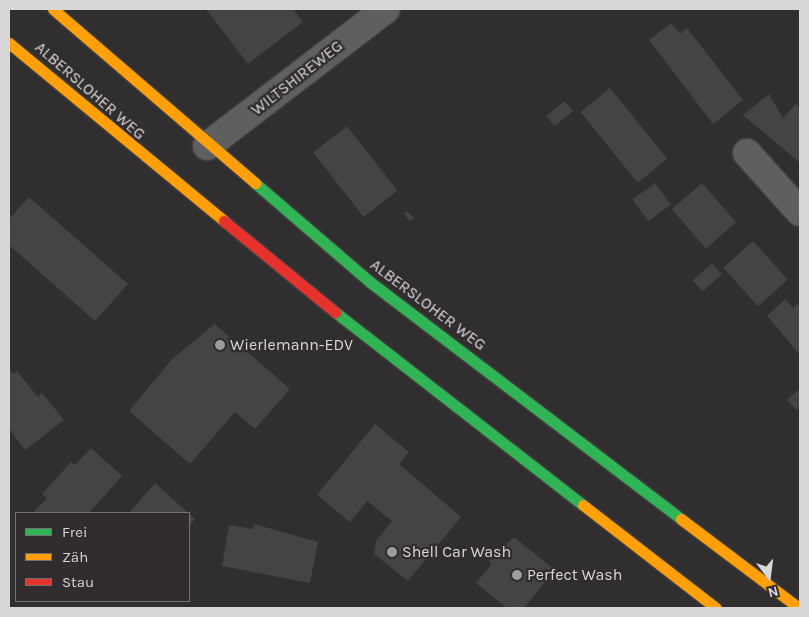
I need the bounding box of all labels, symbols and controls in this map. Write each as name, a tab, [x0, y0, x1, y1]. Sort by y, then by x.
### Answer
street label: WILTSHIREWEG	[247, 36, 347, 120]
street label: ALBERSLOHER WEG	[31, 38, 149, 144]
street label: ALBERSLOHER WEG	[366, 255, 490, 355]
place label: Wierlemann-EDV	[230, 335, 353, 355]
marker: Wierlemann-EDV	[214, 339, 226, 351]
legend	[15, 512, 190, 602]
text: Frei	[62, 523, 87, 541]
place label: Shell Car Wash	[402, 542, 511, 562]
marker: Shell Car Wash	[386, 546, 398, 558]
text: Zäh	[62, 548, 88, 566]
north arrow	[744, 552, 794, 602]
place label: Perfect Wash	[527, 565, 622, 585]
marker: Perfect Wash	[511, 569, 523, 581]
text: Stau	[62, 573, 94, 591]
text: N	[766, 582, 780, 601]

